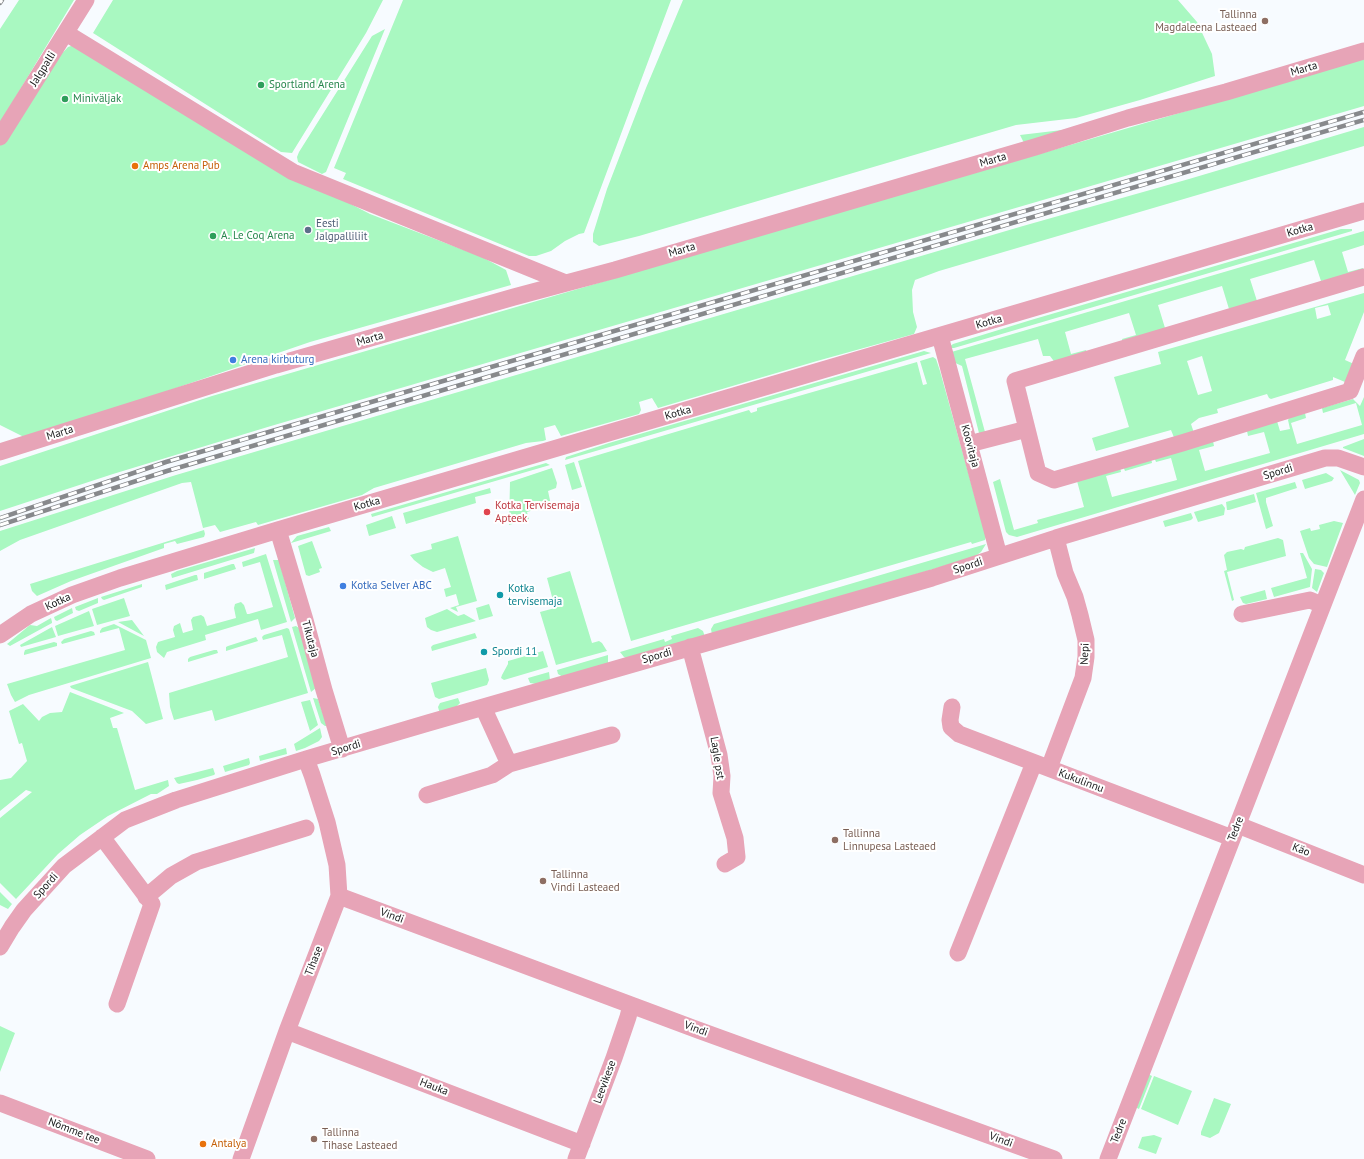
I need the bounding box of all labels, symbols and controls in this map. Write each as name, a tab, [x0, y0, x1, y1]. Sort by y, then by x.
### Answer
place label: Tallinna Magdaleena Lasteaed	[1155, 8, 1257, 34]
marker: Tallinna Magdaleena Lasteaed	[1260, 16, 1270, 26]
street label: Jalgpalli	[27, 49, 59, 89]
street label: Marta	[1289, 59, 1319, 79]
place label: Sportland Arena	[269, 78, 345, 92]
marker: Sportland Arena	[256, 80, 266, 90]
place label: Miniväljak	[73, 92, 121, 106]
marker: Miniväljak	[60, 94, 70, 104]
street label: Marta	[978, 150, 1008, 170]
place label: Amps Arena Pub	[143, 159, 220, 173]
marker: Amps Arena Pub	[130, 161, 140, 171]
place label: Eesti Jalgpalliliit	[316, 217, 367, 243]
street label: Kotka	[1285, 220, 1315, 240]
marker: Eesti Jalgpalliliit	[303, 225, 313, 235]
place label: A. Le Coq Arena	[221, 229, 294, 243]
marker: A. Le Coq Arena	[208, 231, 218, 241]
street label: Marta	[667, 240, 697, 260]
street label: Kotka	[974, 312, 1004, 332]
street label: Marta	[355, 329, 385, 349]
place label: Arena kirbuturg	[241, 353, 314, 367]
marker: Arena kirbuturg	[228, 355, 238, 365]
street label: Kotka	[663, 403, 693, 423]
street label: Marta	[45, 423, 75, 443]
street label: Koovitaja	[958, 423, 982, 469]
street label: Spordi	[1262, 461, 1294, 483]
street label: Kotka	[352, 494, 382, 514]
place label: Kotka Tervisemaja Apteek	[495, 499, 580, 525]
marker: Kotka Tervisemaja Apteek	[482, 507, 492, 517]
street label: Spordi	[952, 555, 984, 577]
place label: Kotka Selver ABC	[351, 579, 432, 593]
marker: Kotka Selver ABC	[338, 581, 348, 591]
place label: Kotka tervisemaja	[508, 582, 562, 608]
street label: Kotka	[43, 590, 73, 614]
marker: Kotka tervisemaja	[495, 590, 505, 600]
street label: Tikutaja	[299, 619, 321, 659]
street label: Nepi	[1078, 643, 1092, 665]
place label: Spordi 11	[492, 645, 537, 659]
street label: Spordi	[641, 645, 673, 667]
marker: Spordi 11	[479, 647, 489, 657]
street label: Lagle pst	[707, 736, 727, 780]
street label: Spordi	[330, 737, 362, 759]
street label: Kukulinnu	[1056, 766, 1106, 796]
street label: Tedre	[1225, 815, 1247, 843]
place label: Tallinna Linnupesa Lasteaed	[843, 827, 936, 853]
marker: Tallinna Linnupesa Lasteaed	[830, 835, 840, 845]
street label: Käo	[1290, 841, 1312, 859]
place label: Tallinna Vindi Lasteaed	[551, 868, 620, 894]
street label: Spordi	[31, 870, 61, 902]
marker: Tallinna Vindi Lasteaed	[538, 876, 548, 886]
street label: Vindi	[378, 906, 406, 926]
street label: Tihase	[302, 944, 326, 978]
street label: Vindi	[682, 1019, 710, 1039]
street label: Leevikese	[591, 1059, 619, 1105]
street label: Hauka	[418, 1076, 450, 1098]
street label: Nõmme tee	[46, 1115, 102, 1147]
street label: Tedre	[1108, 1117, 1130, 1145]
place label: Tallinna Tihase Lasteaed	[322, 1126, 397, 1152]
street label: Vindi	[987, 1130, 1015, 1150]
marker: Tallinna Tihase Lasteaed	[309, 1134, 319, 1144]
place label: Antalya	[211, 1137, 246, 1151]
marker: Antalya	[198, 1139, 208, 1149]

